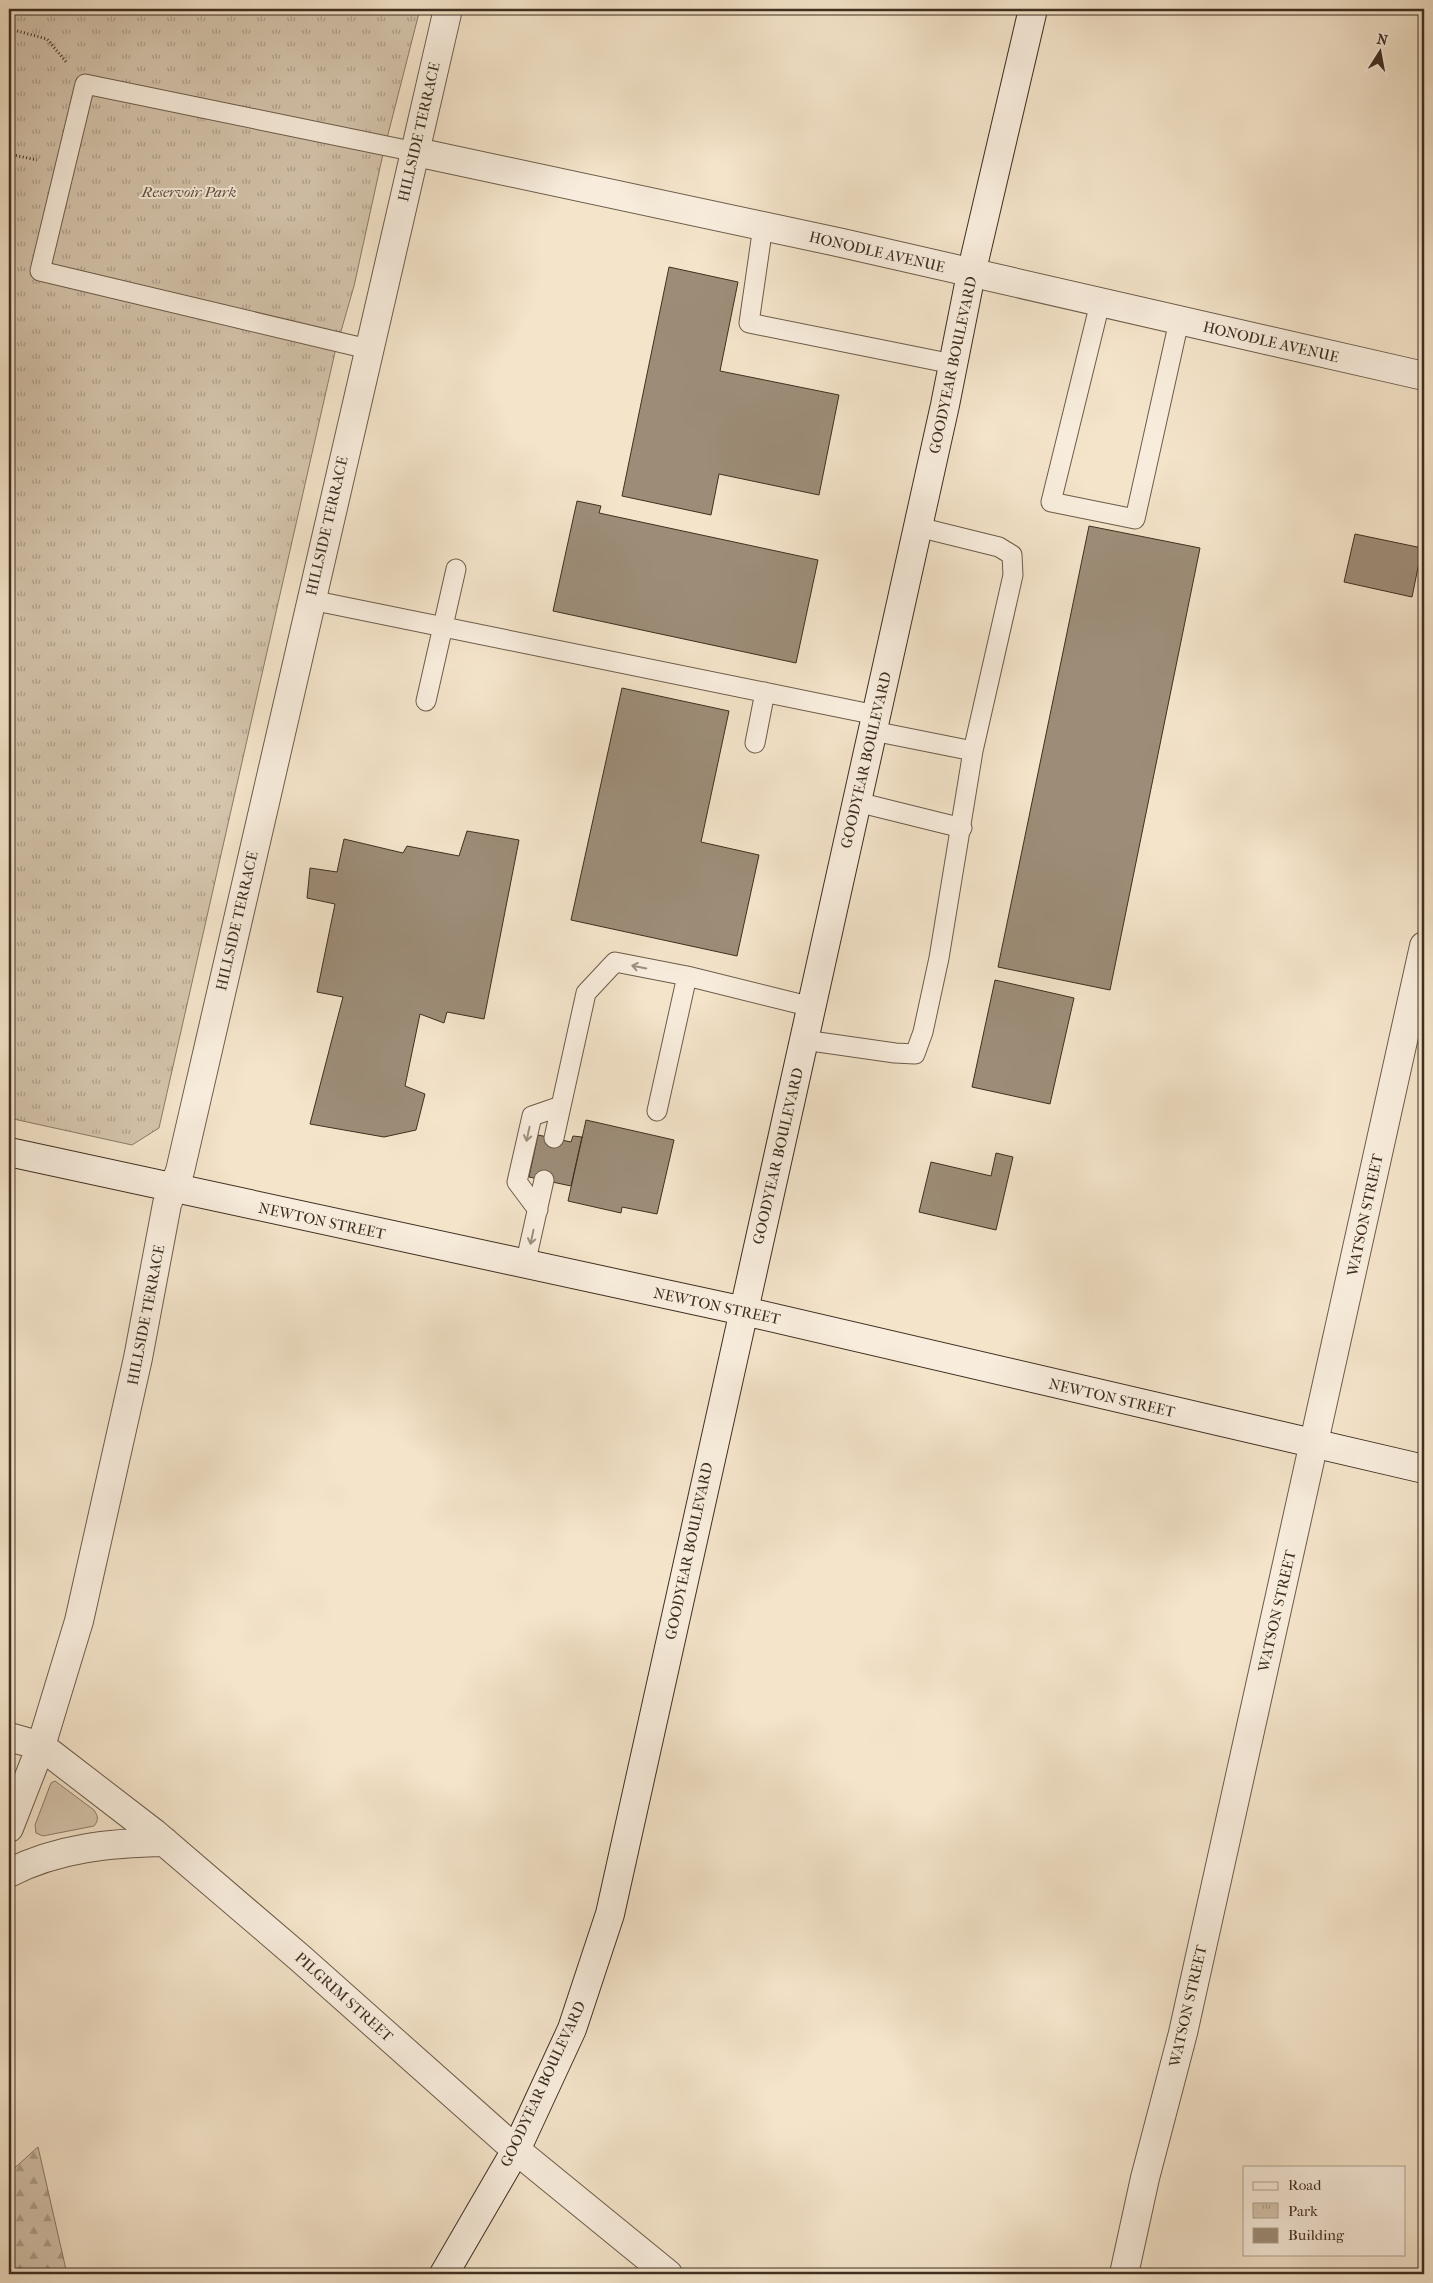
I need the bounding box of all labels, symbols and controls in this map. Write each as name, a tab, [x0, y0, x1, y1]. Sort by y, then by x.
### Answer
north arrow	[1356, 28, 1406, 78]
text: N	[1376, 30, 1390, 49]
street label: HILLSIDE TERRACE	[394, 60, 444, 204]
park label: Reservoir Park	[141, 183, 237, 201]
street label: HONODLE AVENUE	[807, 228, 947, 276]
street label: GOODYEAR BOULEVARD	[925, 275, 981, 455]
street label: HONODLE AVENUE	[1201, 318, 1341, 366]
street label: HILLSIDE TERRACE	[302, 454, 352, 598]
street label: GOODYEAR BOULEVARD	[837, 670, 895, 850]
street label: HILLSIDE TERRACE	[212, 849, 262, 993]
one-way arrow	[632, 961, 648, 971]
street label: GOODYEAR BOULEVARD	[749, 1066, 807, 1246]
one-way arrow	[523, 1125, 532, 1141]
street label: WATSON STREET	[1343, 1151, 1387, 1279]
street label: NEWTON STREET	[257, 1199, 388, 1243]
one-way arrow	[526, 1229, 536, 1245]
street label: HILLSIDE TERRACE	[124, 1243, 168, 1387]
street label: NEWTON STREET	[652, 1284, 783, 1328]
street label: NEWTON STREET	[1047, 1375, 1178, 1421]
street label: GOODYEAR BOULEVARD	[661, 1461, 717, 1641]
street label: WATSON STREET	[1254, 1547, 1300, 1675]
street label: WATSON STREET	[1165, 1942, 1211, 2070]
street label: PILGRIM STREET	[291, 1948, 397, 2046]
street label: GOODYEAR BOULEVARD	[497, 1998, 589, 2170]
legend	[1243, 2166, 1406, 2256]
text: Road	[1288, 2176, 1322, 2194]
text: Park	[1288, 2202, 1318, 2220]
text: Building	[1288, 2226, 1345, 2244]

